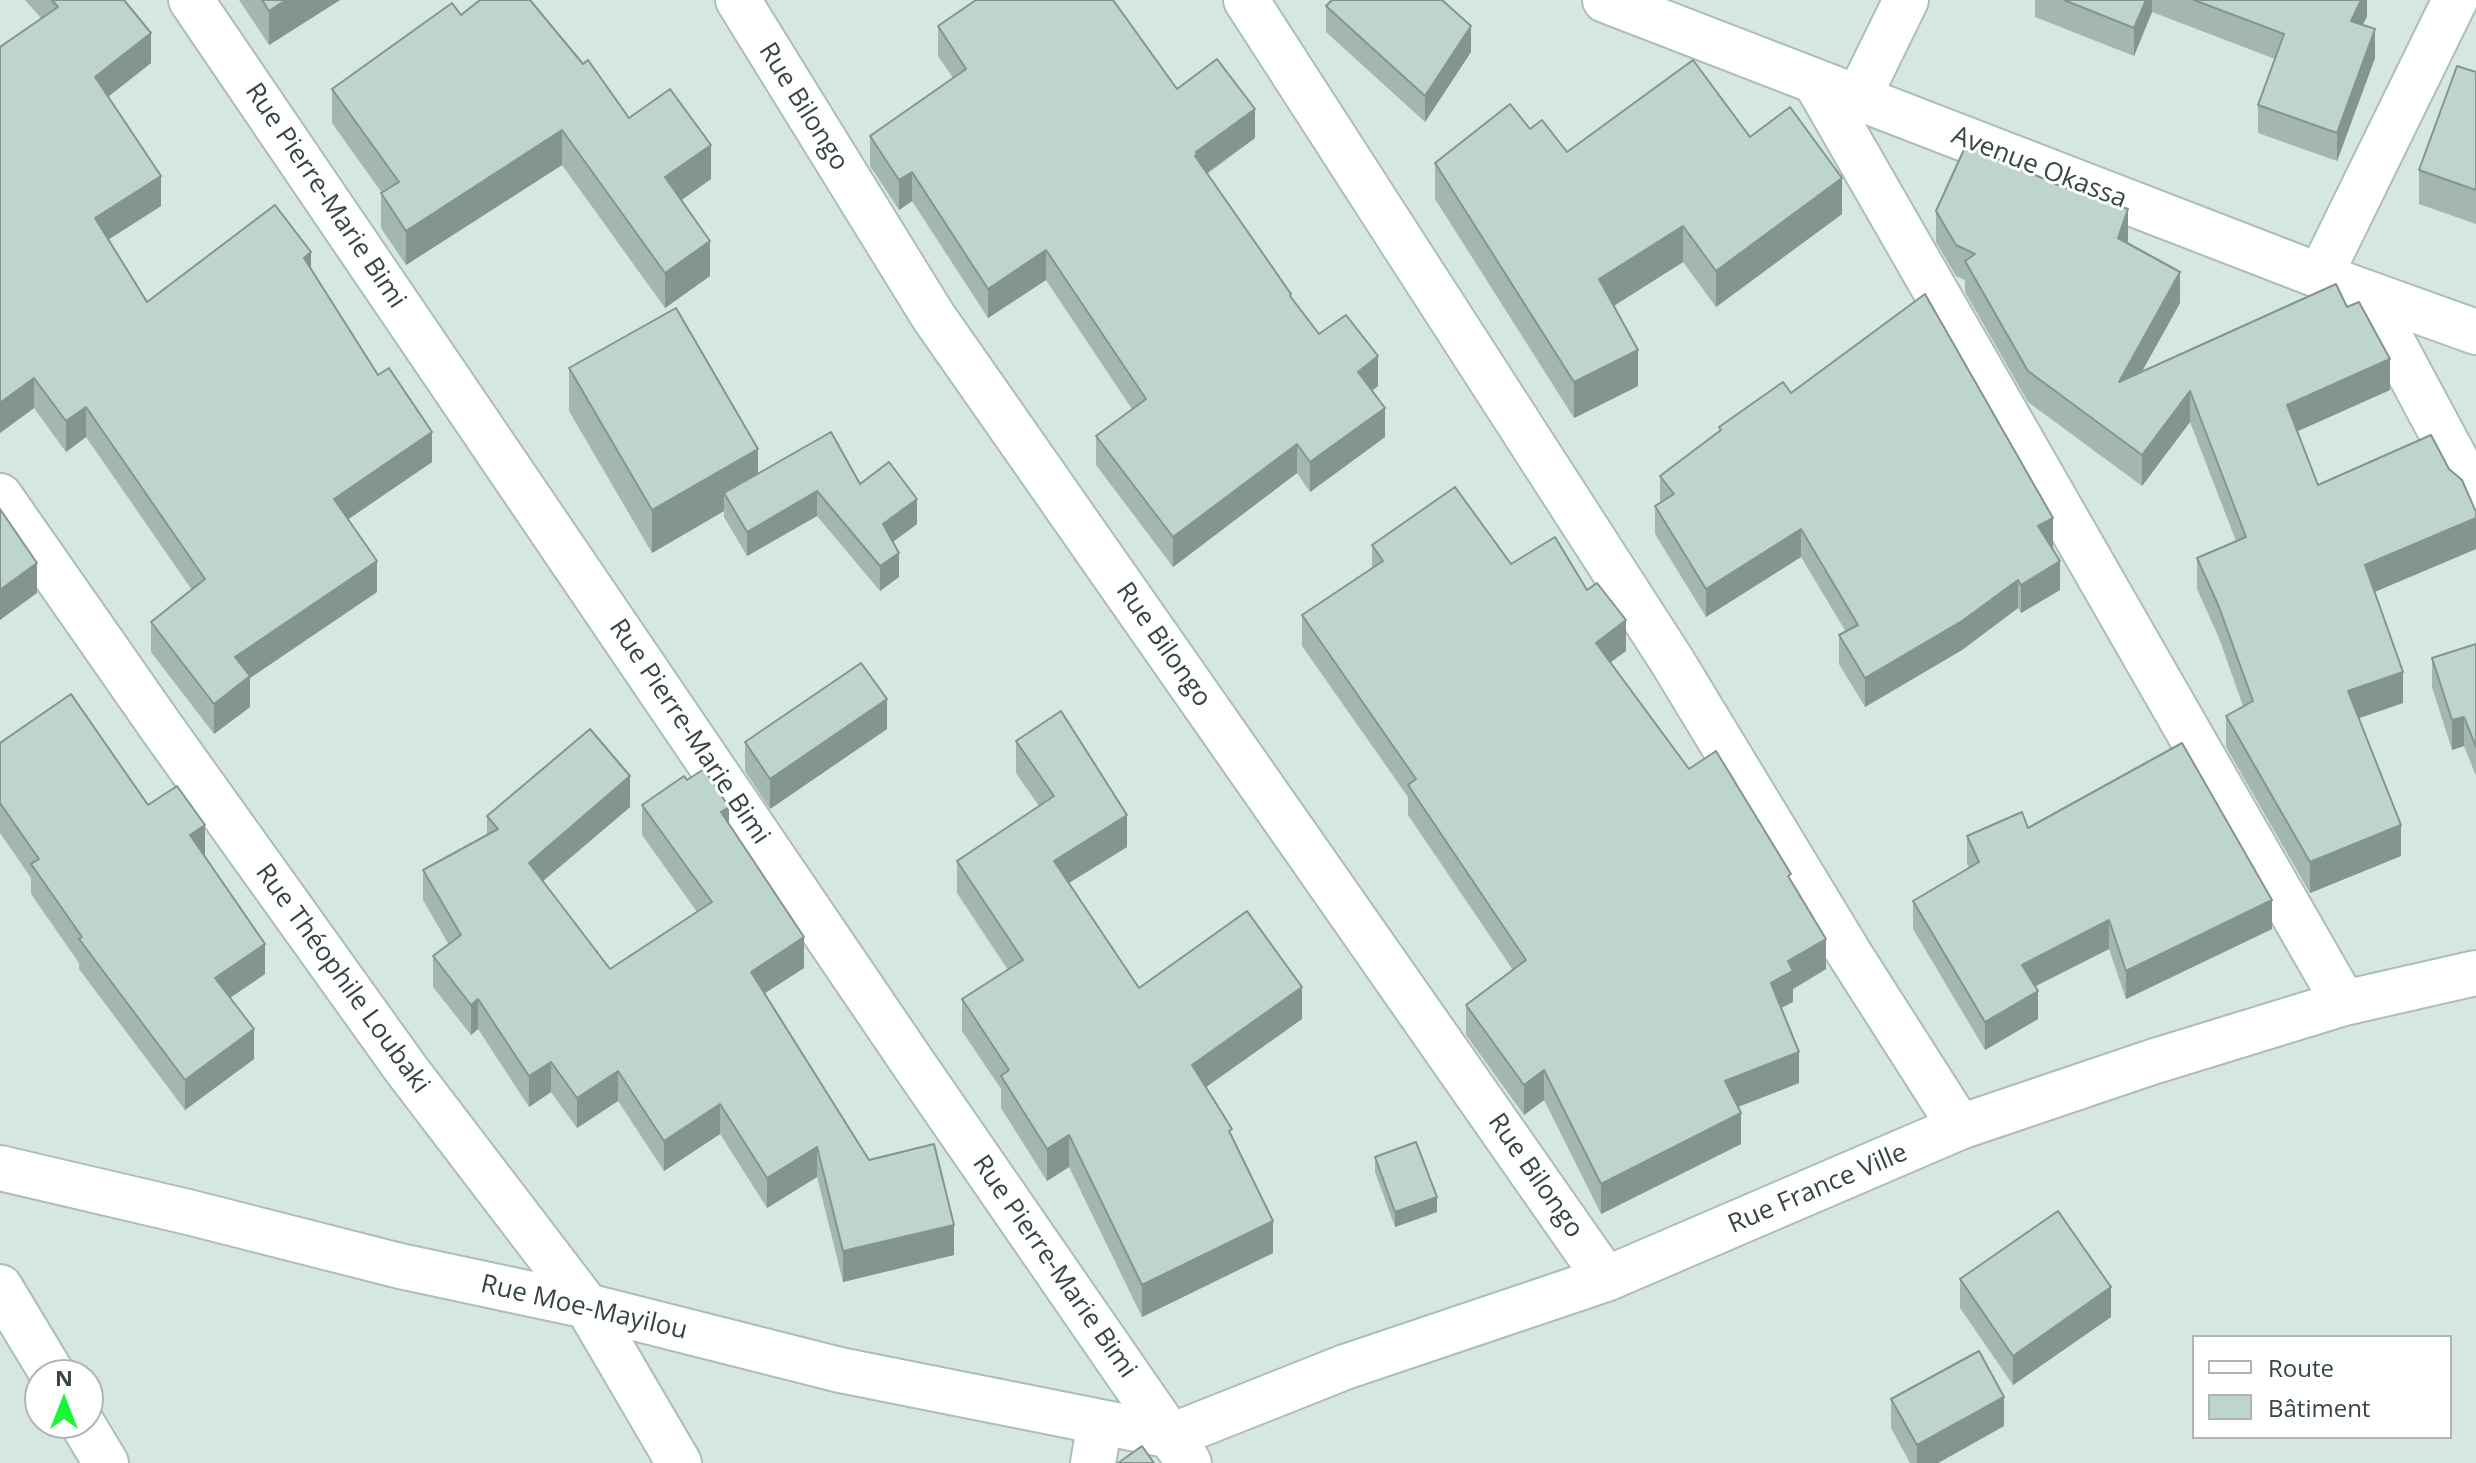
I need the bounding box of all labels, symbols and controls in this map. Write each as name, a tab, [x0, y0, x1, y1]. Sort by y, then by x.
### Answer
street label: Rue Bilongo	[751, 37, 855, 177]
street label: Rue Pierre-Marie Bimi	[238, 78, 412, 314]
street label: Avenue Okassa	[1947, 120, 2131, 216]
street label: Rue Bilongo	[1109, 577, 1217, 713]
street label: Rue Pierre-Marie Bimi	[602, 614, 776, 850]
street label: Rue Théophile Loubaki	[248, 858, 436, 1100]
street label: Rue Bilongo	[1481, 1108, 1589, 1244]
street label: Rue France Ville	[1724, 1137, 1912, 1241]
street label: Rue Pierre-Marie Bimi	[965, 1150, 1143, 1384]
street label: Rue Moe-Mayilou	[478, 1269, 690, 1347]
legend	[2192, 1335, 2452, 1439]
text: Route	[2268, 1351, 2334, 1384]
north arrow	[24, 1359, 104, 1439]
text: N	[55, 1362, 73, 1392]
text: Bâtiment	[2268, 1391, 2370, 1424]

